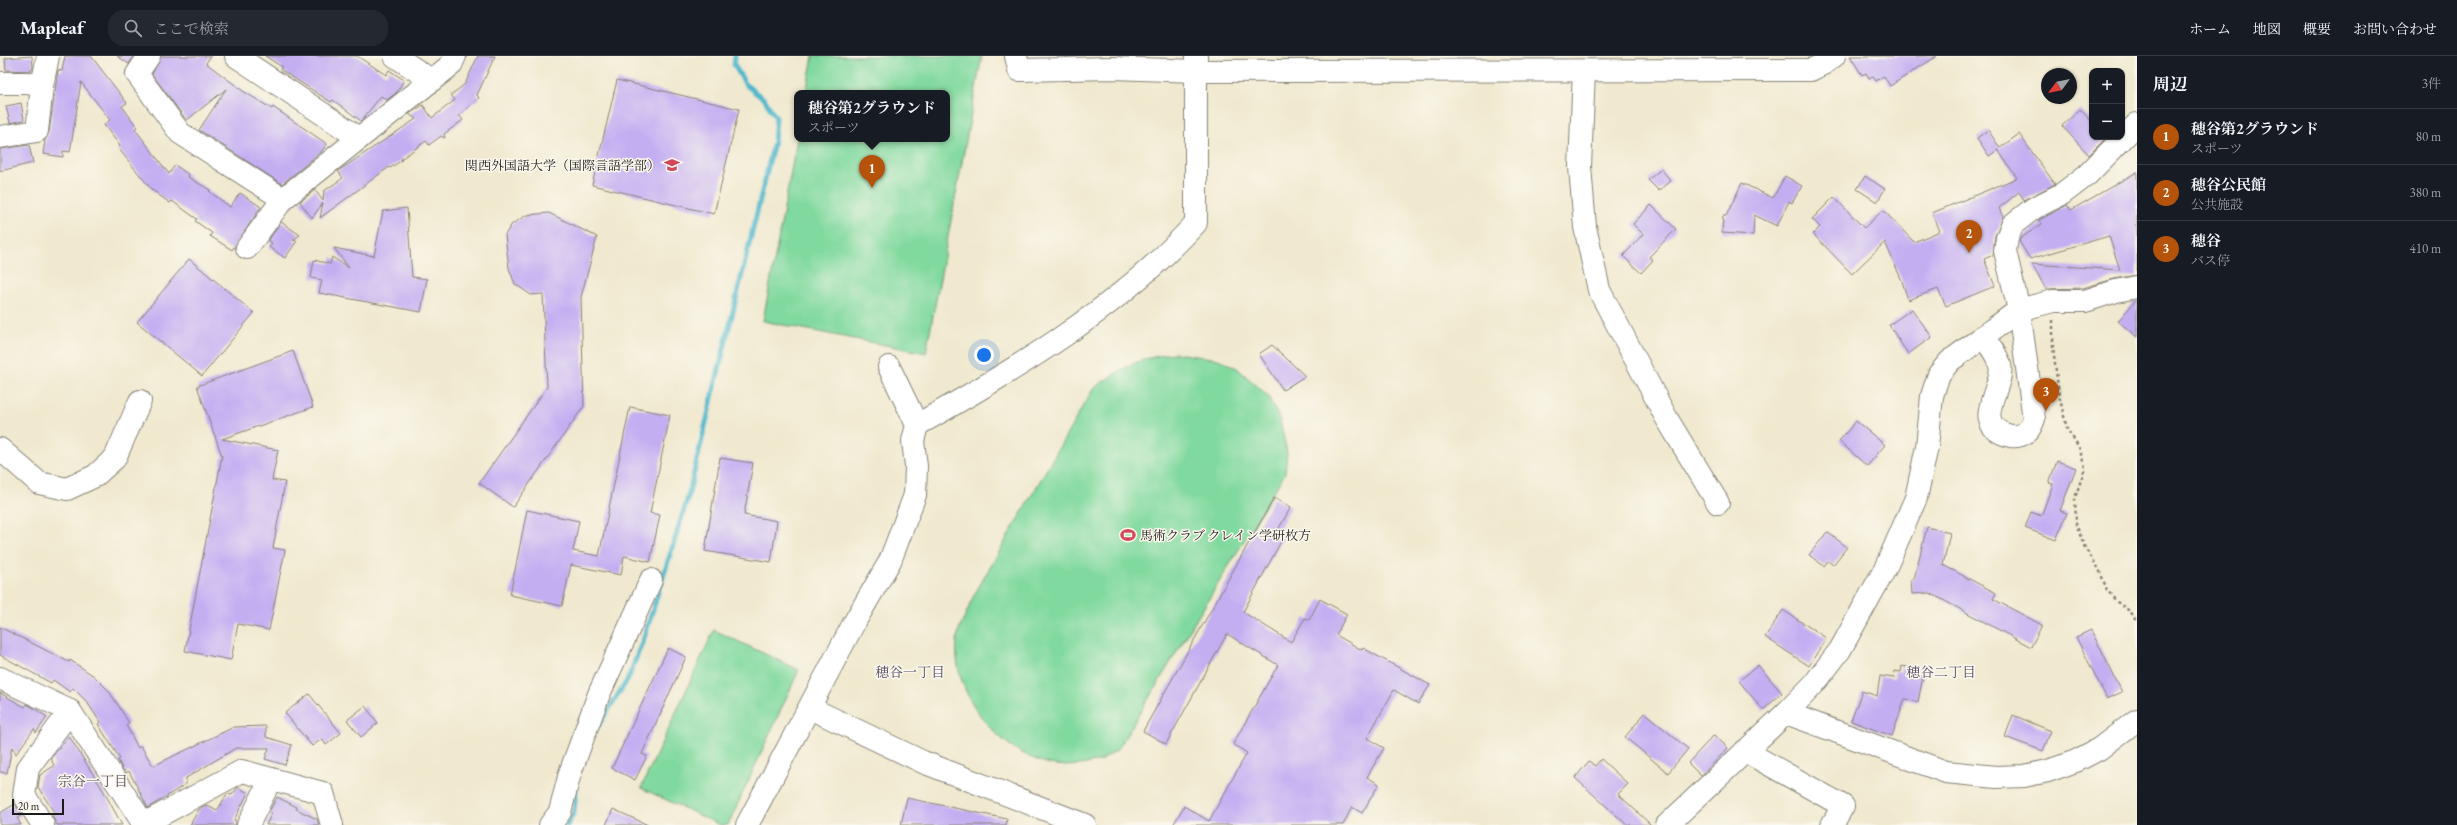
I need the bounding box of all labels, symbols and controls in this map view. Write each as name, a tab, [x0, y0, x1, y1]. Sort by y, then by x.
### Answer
search box	[108, 10, 388, 46]
text: Mapleaf	[20, 15, 84, 40]
icon: search	[122, 17, 144, 39]
text: ここで検索	[154, 19, 229, 38]
text: ホーム	[2189, 20, 2231, 38]
text: 地図	[2253, 20, 2281, 38]
text: 概要	[2303, 20, 2331, 38]
text: お問い合わせ	[2353, 20, 2437, 38]
north arrow	[2041, 68, 2077, 104]
map controls	[2089, 68, 2125, 140]
button: +	[2089, 68, 2125, 104]
text: 周辺	[2153, 73, 2187, 95]
text: 3件	[2422, 75, 2441, 92]
popup	[794, 90, 950, 142]
text: 穂谷第2グラウンド	[808, 98, 936, 117]
button: −	[2089, 104, 2125, 140]
text: スポーツ	[808, 119, 860, 136]
text: 穂谷第2グラウンド	[2191, 119, 2319, 138]
text: 1	[2163, 128, 2169, 145]
text: 80 m	[2416, 128, 2441, 145]
text: スポーツ	[2191, 140, 2242, 157]
pin: 1	[859, 155, 885, 188]
school or university icon: 関西外国語大学（国際言語学部）	[663, 156, 681, 174]
place label: 関西外国語大学（国際言語学部）	[465, 157, 660, 174]
text: 穂谷公民館	[2191, 175, 2266, 194]
text: 2	[2163, 184, 2169, 201]
text: 380 m	[2410, 184, 2441, 201]
text: 公共施設	[2191, 196, 2243, 213]
pin: 2	[1956, 220, 1982, 253]
text: 穂谷	[2191, 231, 2221, 250]
text: 3	[2163, 240, 2169, 257]
text: 410 m	[2410, 240, 2441, 257]
text: バス停	[2191, 252, 2230, 269]
your location	[974, 345, 994, 365]
pin: 3	[2033, 378, 2059, 411]
sports icon: 馬術クラブ クレイン学研枚方	[1119, 526, 1137, 544]
place label: 馬術クラブ クレイン学研枚方	[1140, 527, 1311, 544]
district label: 穂谷一丁目	[875, 663, 945, 681]
district label: 穂谷二丁目	[1906, 663, 1976, 681]
district label: 宗谷一丁目	[58, 772, 128, 790]
scale bar	[12, 797, 64, 816]
text: 20 m	[18, 799, 39, 813]

